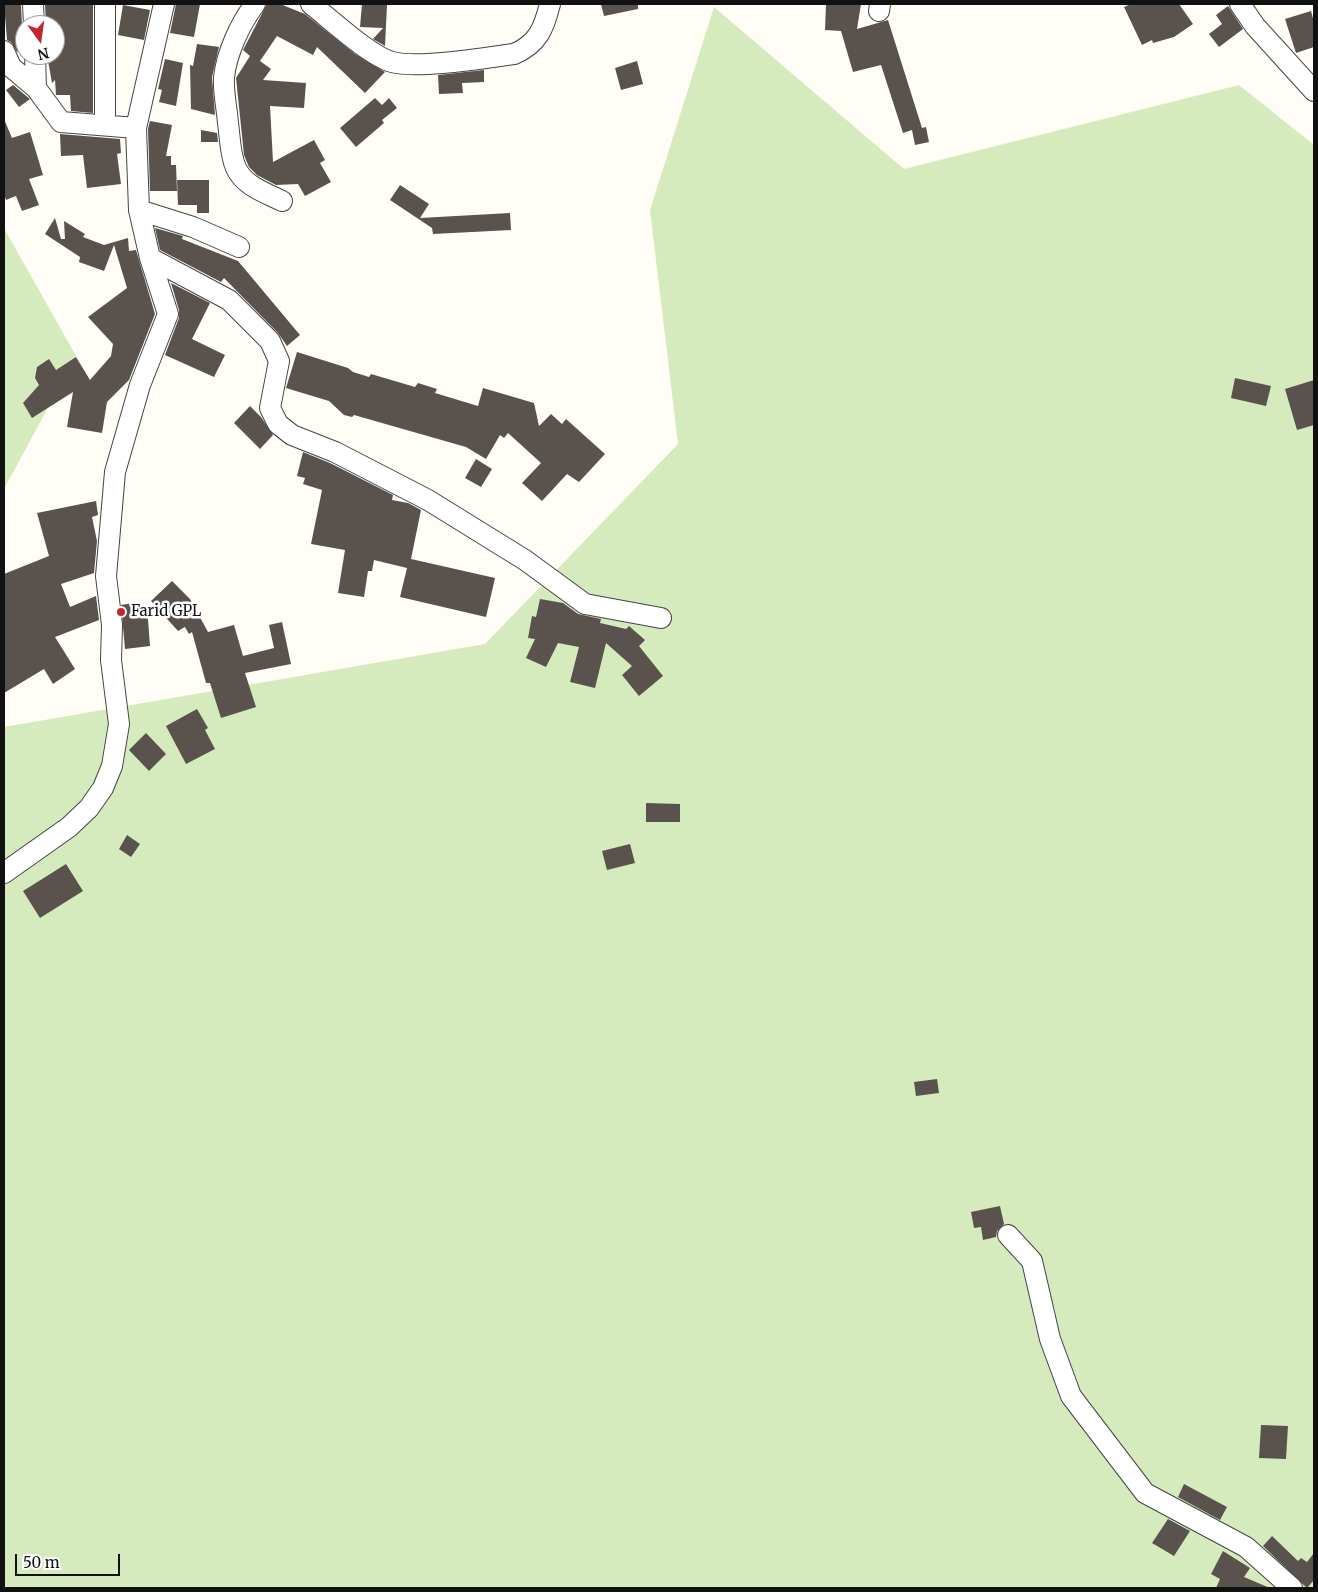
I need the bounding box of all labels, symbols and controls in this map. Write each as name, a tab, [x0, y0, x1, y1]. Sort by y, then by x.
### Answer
north arrow	[15, 15, 65, 65]
text: N	[36, 44, 51, 64]
place label: Farid GPL	[131, 603, 201, 621]
marker: Farid GPL	[115, 606, 127, 618]
scale bar	[18, 1544, 122, 1576]
text: 50 m	[23, 1553, 60, 1572]

